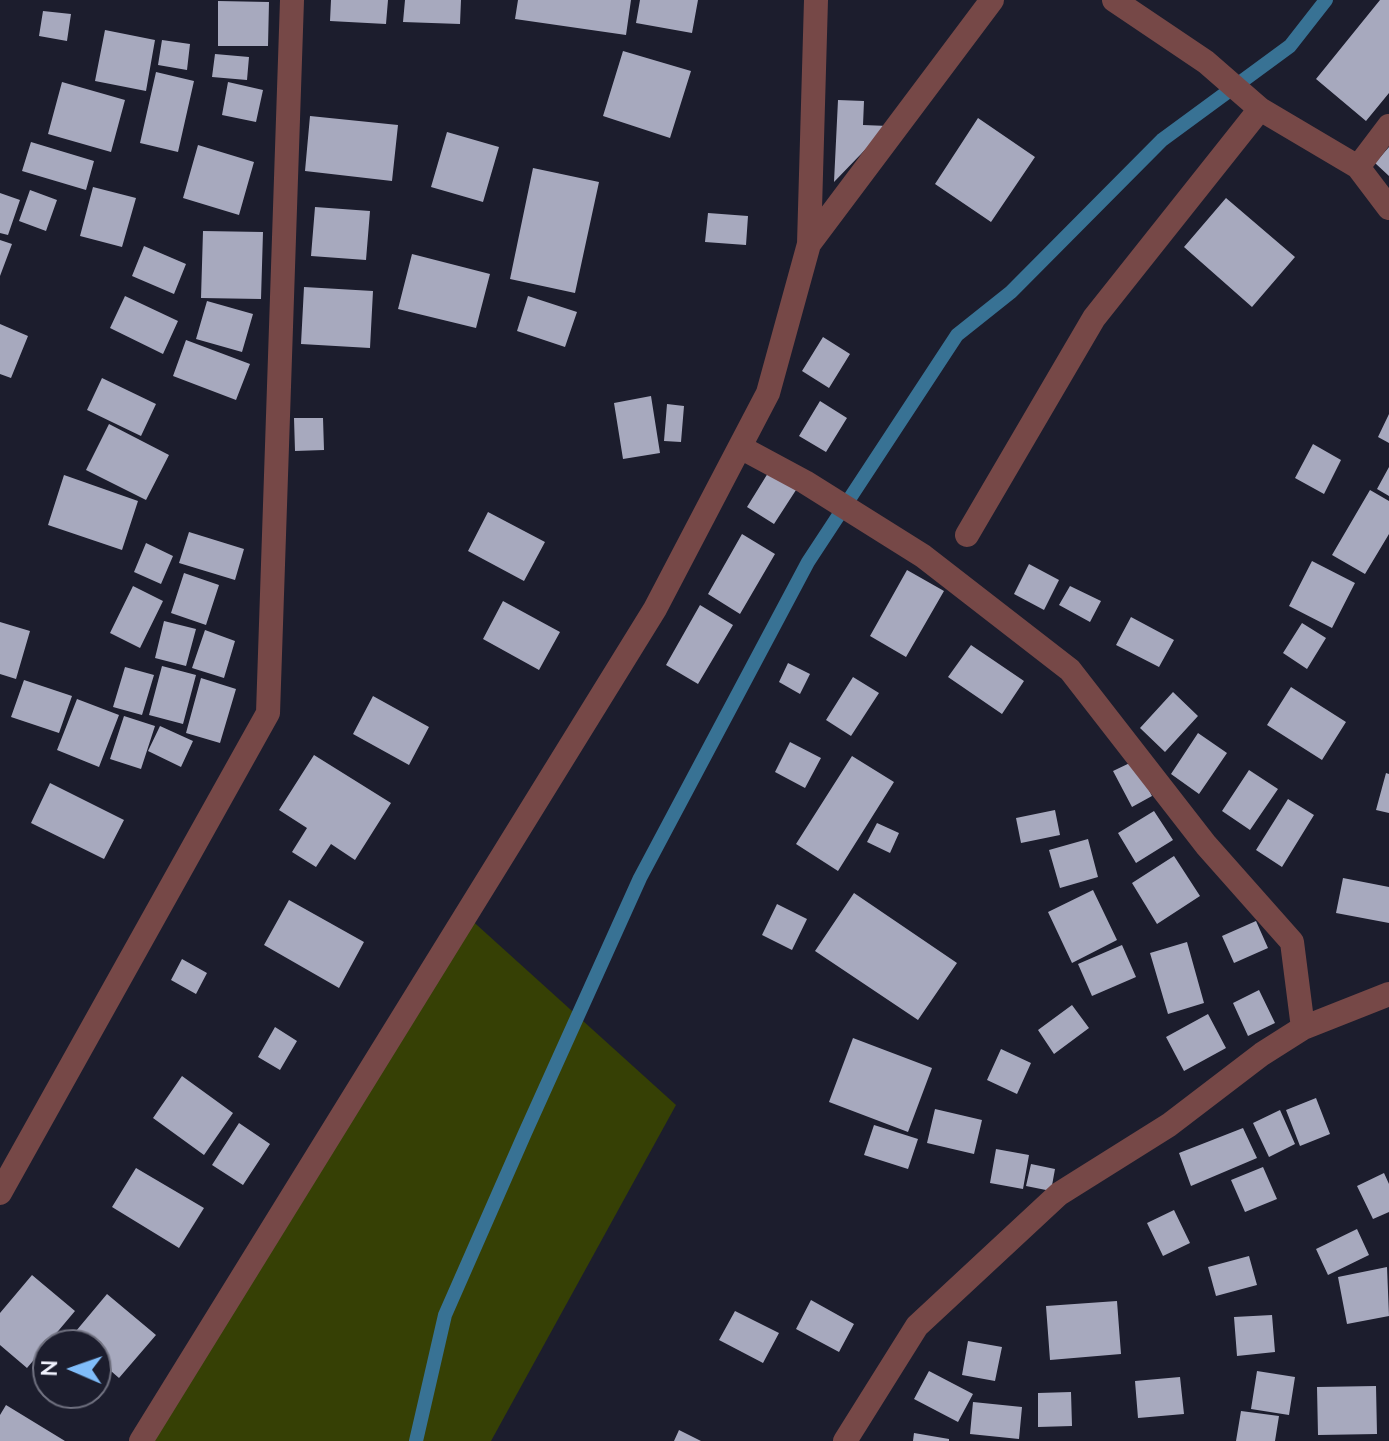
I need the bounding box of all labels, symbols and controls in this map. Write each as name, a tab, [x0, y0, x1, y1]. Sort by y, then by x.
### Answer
north arrow	[32, 1329, 112, 1409]
text: N	[35, 1359, 65, 1377]

